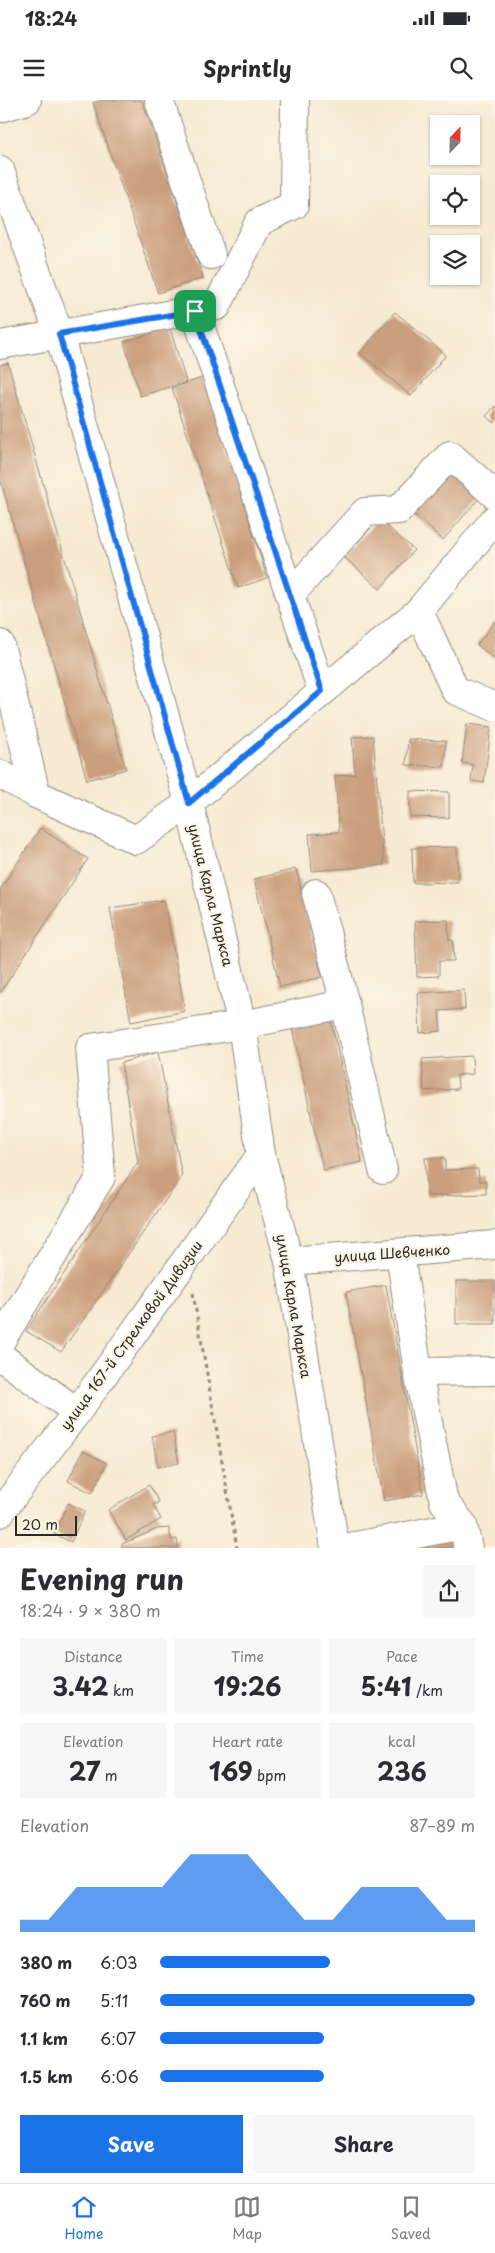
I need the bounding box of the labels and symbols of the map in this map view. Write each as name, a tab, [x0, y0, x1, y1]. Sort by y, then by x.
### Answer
north arrow	[430, 115, 480, 165]
pin	[174, 290, 216, 332]
street label: улица Карла Маркса	[183, 822, 239, 969]
street label: улица Карла Маркса	[271, 1232, 317, 1380]
street label: улица 167-й Стрелковой Дивизии	[55, 1236, 207, 1434]
street label: улица Шевченко	[333, 1238, 451, 1268]
scale bar	[15, 1513, 78, 1536]

